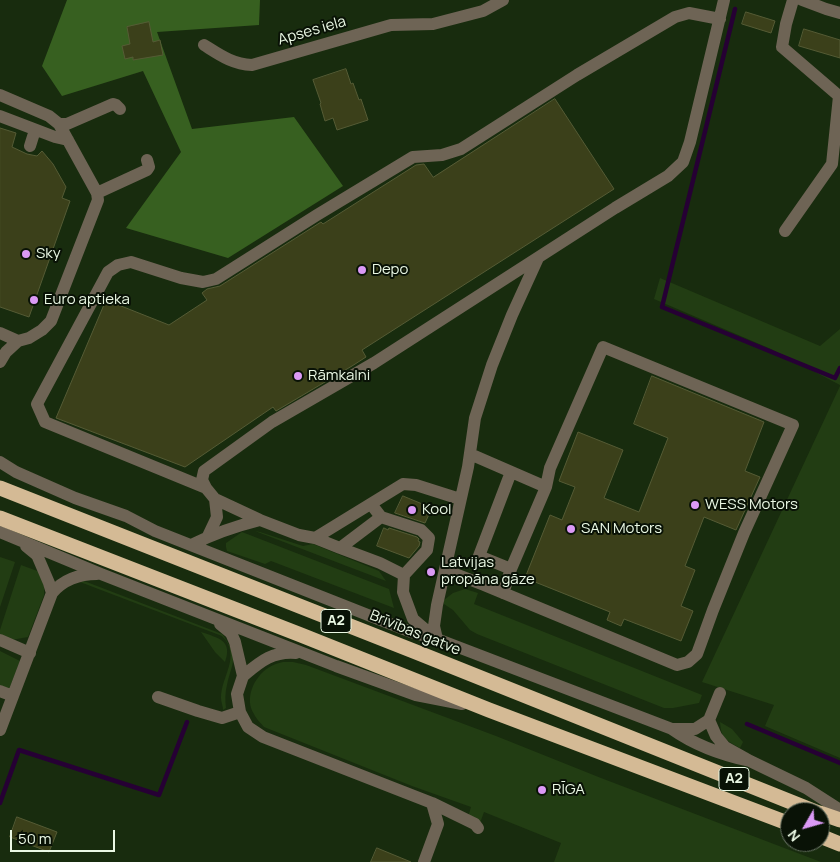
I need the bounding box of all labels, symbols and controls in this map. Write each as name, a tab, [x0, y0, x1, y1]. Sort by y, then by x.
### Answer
street label: Apses iela	[276, 13, 348, 49]
place label: Sky	[36, 245, 61, 263]
marker: Sky	[20, 248, 32, 260]
place label: Depo	[372, 261, 408, 279]
marker: Depo	[356, 264, 368, 276]
place label: Euro aptieka	[44, 291, 130, 309]
marker: Euro aptieka	[28, 294, 40, 306]
place label: Rāmkalni	[308, 367, 370, 385]
marker: Rāmkalni	[292, 370, 304, 382]
place label: WESS Motors	[705, 496, 798, 514]
marker: WESS Motors	[689, 499, 701, 511]
place label: Kool	[422, 501, 452, 519]
marker: Kool	[406, 504, 418, 516]
place label: SAN Motors	[581, 520, 662, 538]
marker: SAN Motors	[565, 523, 577, 535]
place label: Latvijas propāna gāze	[441, 554, 535, 589]
marker: Latvijas propāna gāze	[425, 566, 437, 578]
street label: Brīvības gatve	[367, 607, 463, 659]
road number: A2	[321, 610, 351, 632]
road number: A2	[719, 768, 749, 791]
place label: RĪGA	[552, 781, 585, 799]
marker: RĪGA	[536, 784, 548, 796]
north arrow	[780, 802, 830, 852]
scale bar	[12, 820, 118, 852]
text: N	[783, 826, 804, 846]
text: 50 m	[18, 828, 52, 849]

